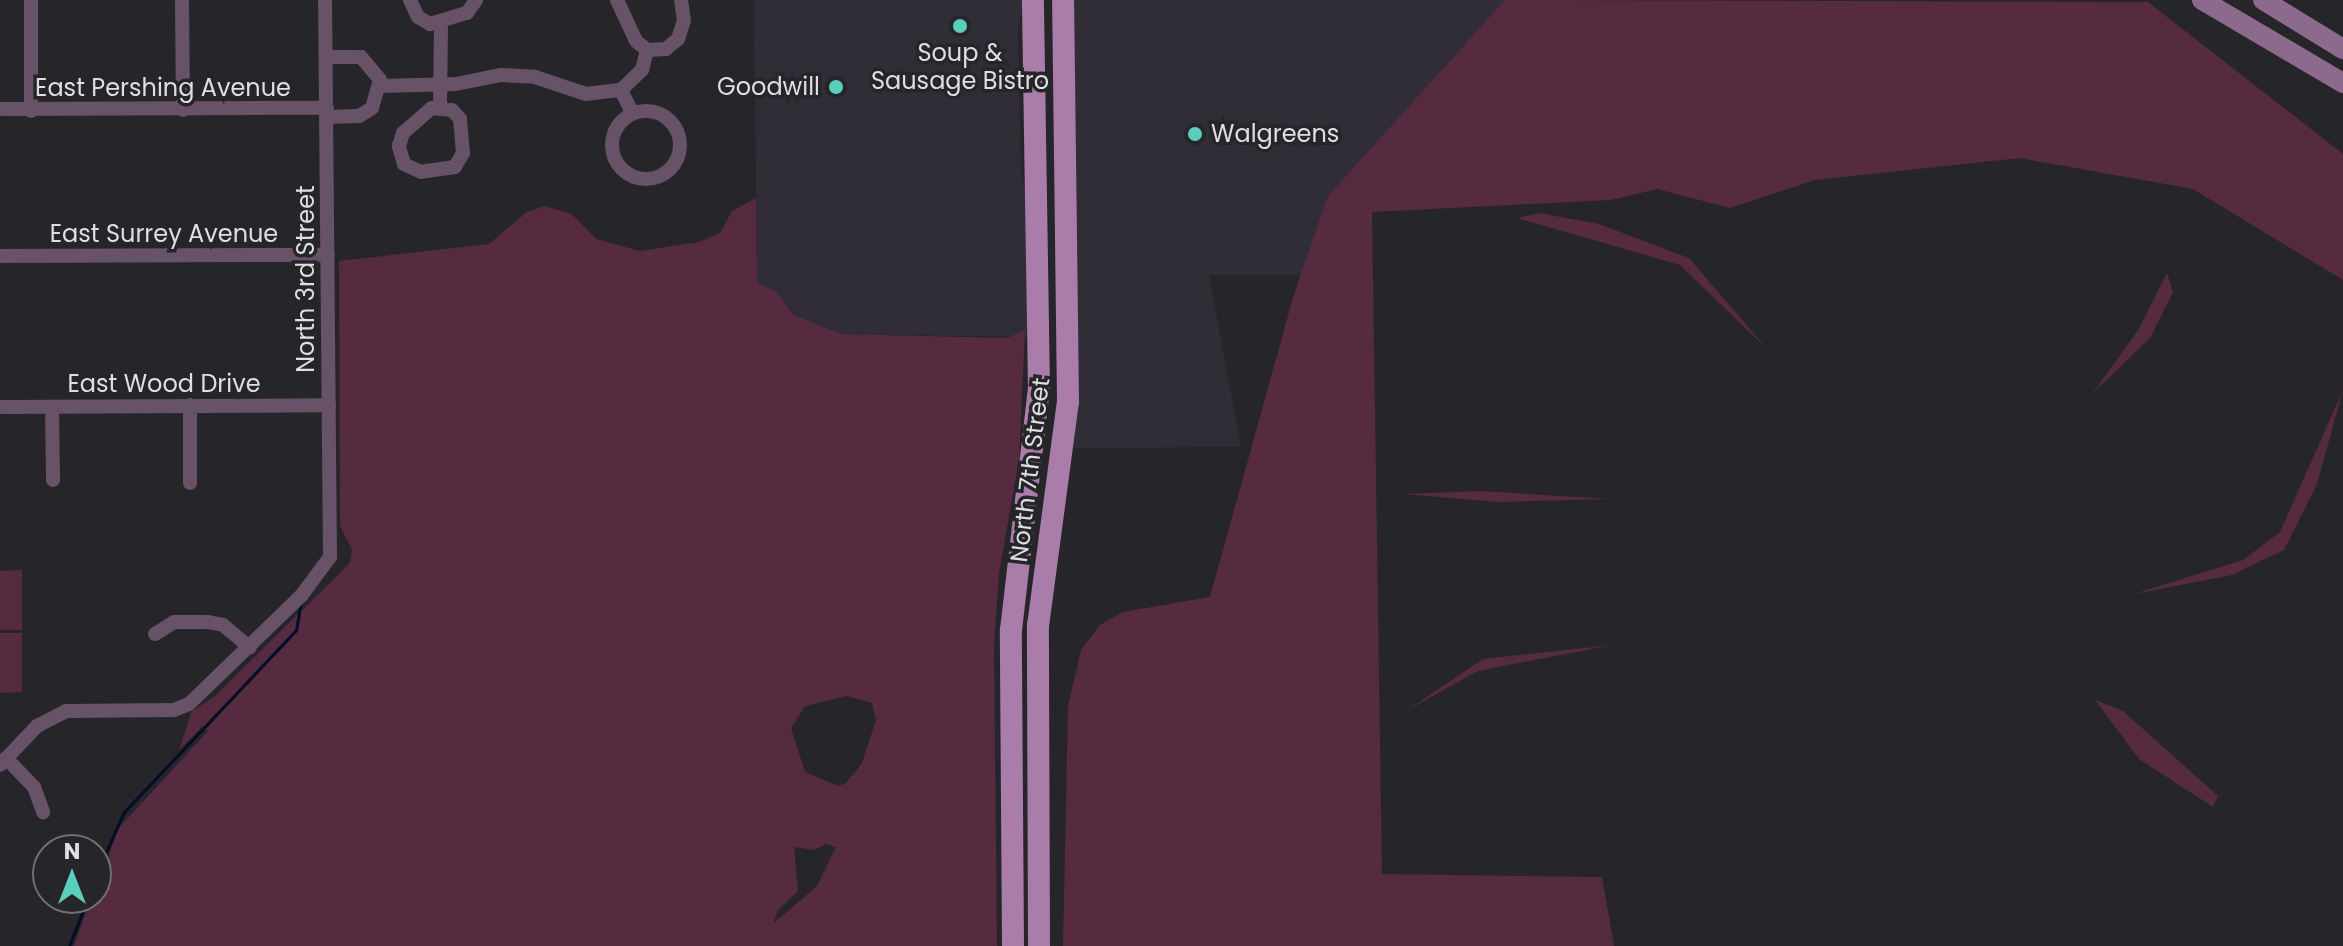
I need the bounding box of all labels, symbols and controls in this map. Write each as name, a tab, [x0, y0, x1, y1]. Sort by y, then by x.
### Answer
marker: Soup & Sausage Bistro	[951, 17, 969, 35]
place label: Soup & Sausage Bistro	[871, 39, 1049, 95]
place label: Goodwill	[717, 73, 820, 101]
street label: East Pershing Avenue	[35, 74, 291, 102]
marker: Goodwill	[827, 78, 845, 96]
place label: Walgreens	[1211, 120, 1339, 148]
marker: Walgreens	[1186, 125, 1204, 143]
street label: North 3rd Street	[292, 185, 320, 373]
street label: East Surrey Avenue	[50, 220, 278, 248]
street label: East Wood Drive	[67, 370, 261, 398]
street label: North 7th Street	[1004, 376, 1056, 564]
north arrow	[32, 834, 112, 914]
text: N	[64, 836, 80, 867]

